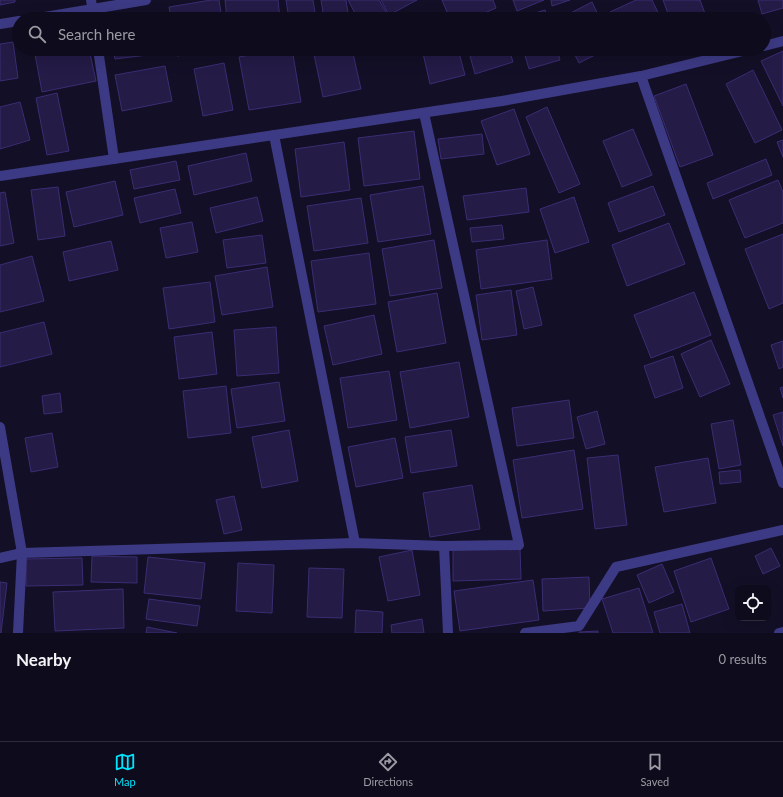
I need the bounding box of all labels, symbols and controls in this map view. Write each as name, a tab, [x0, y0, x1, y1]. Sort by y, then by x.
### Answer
search box	[12, 12, 771, 56]
icon: search	[26, 23, 48, 45]
text: Search here	[58, 25, 135, 43]
map controls	[735, 585, 771, 621]
button: locate	[735, 585, 771, 621]
text: Nearby	[16, 649, 71, 670]
text: 0 results	[719, 651, 767, 667]
tab: Map	[114, 751, 136, 788]
tab: Directions	[363, 751, 413, 788]
tab: Saved	[640, 751, 669, 788]

